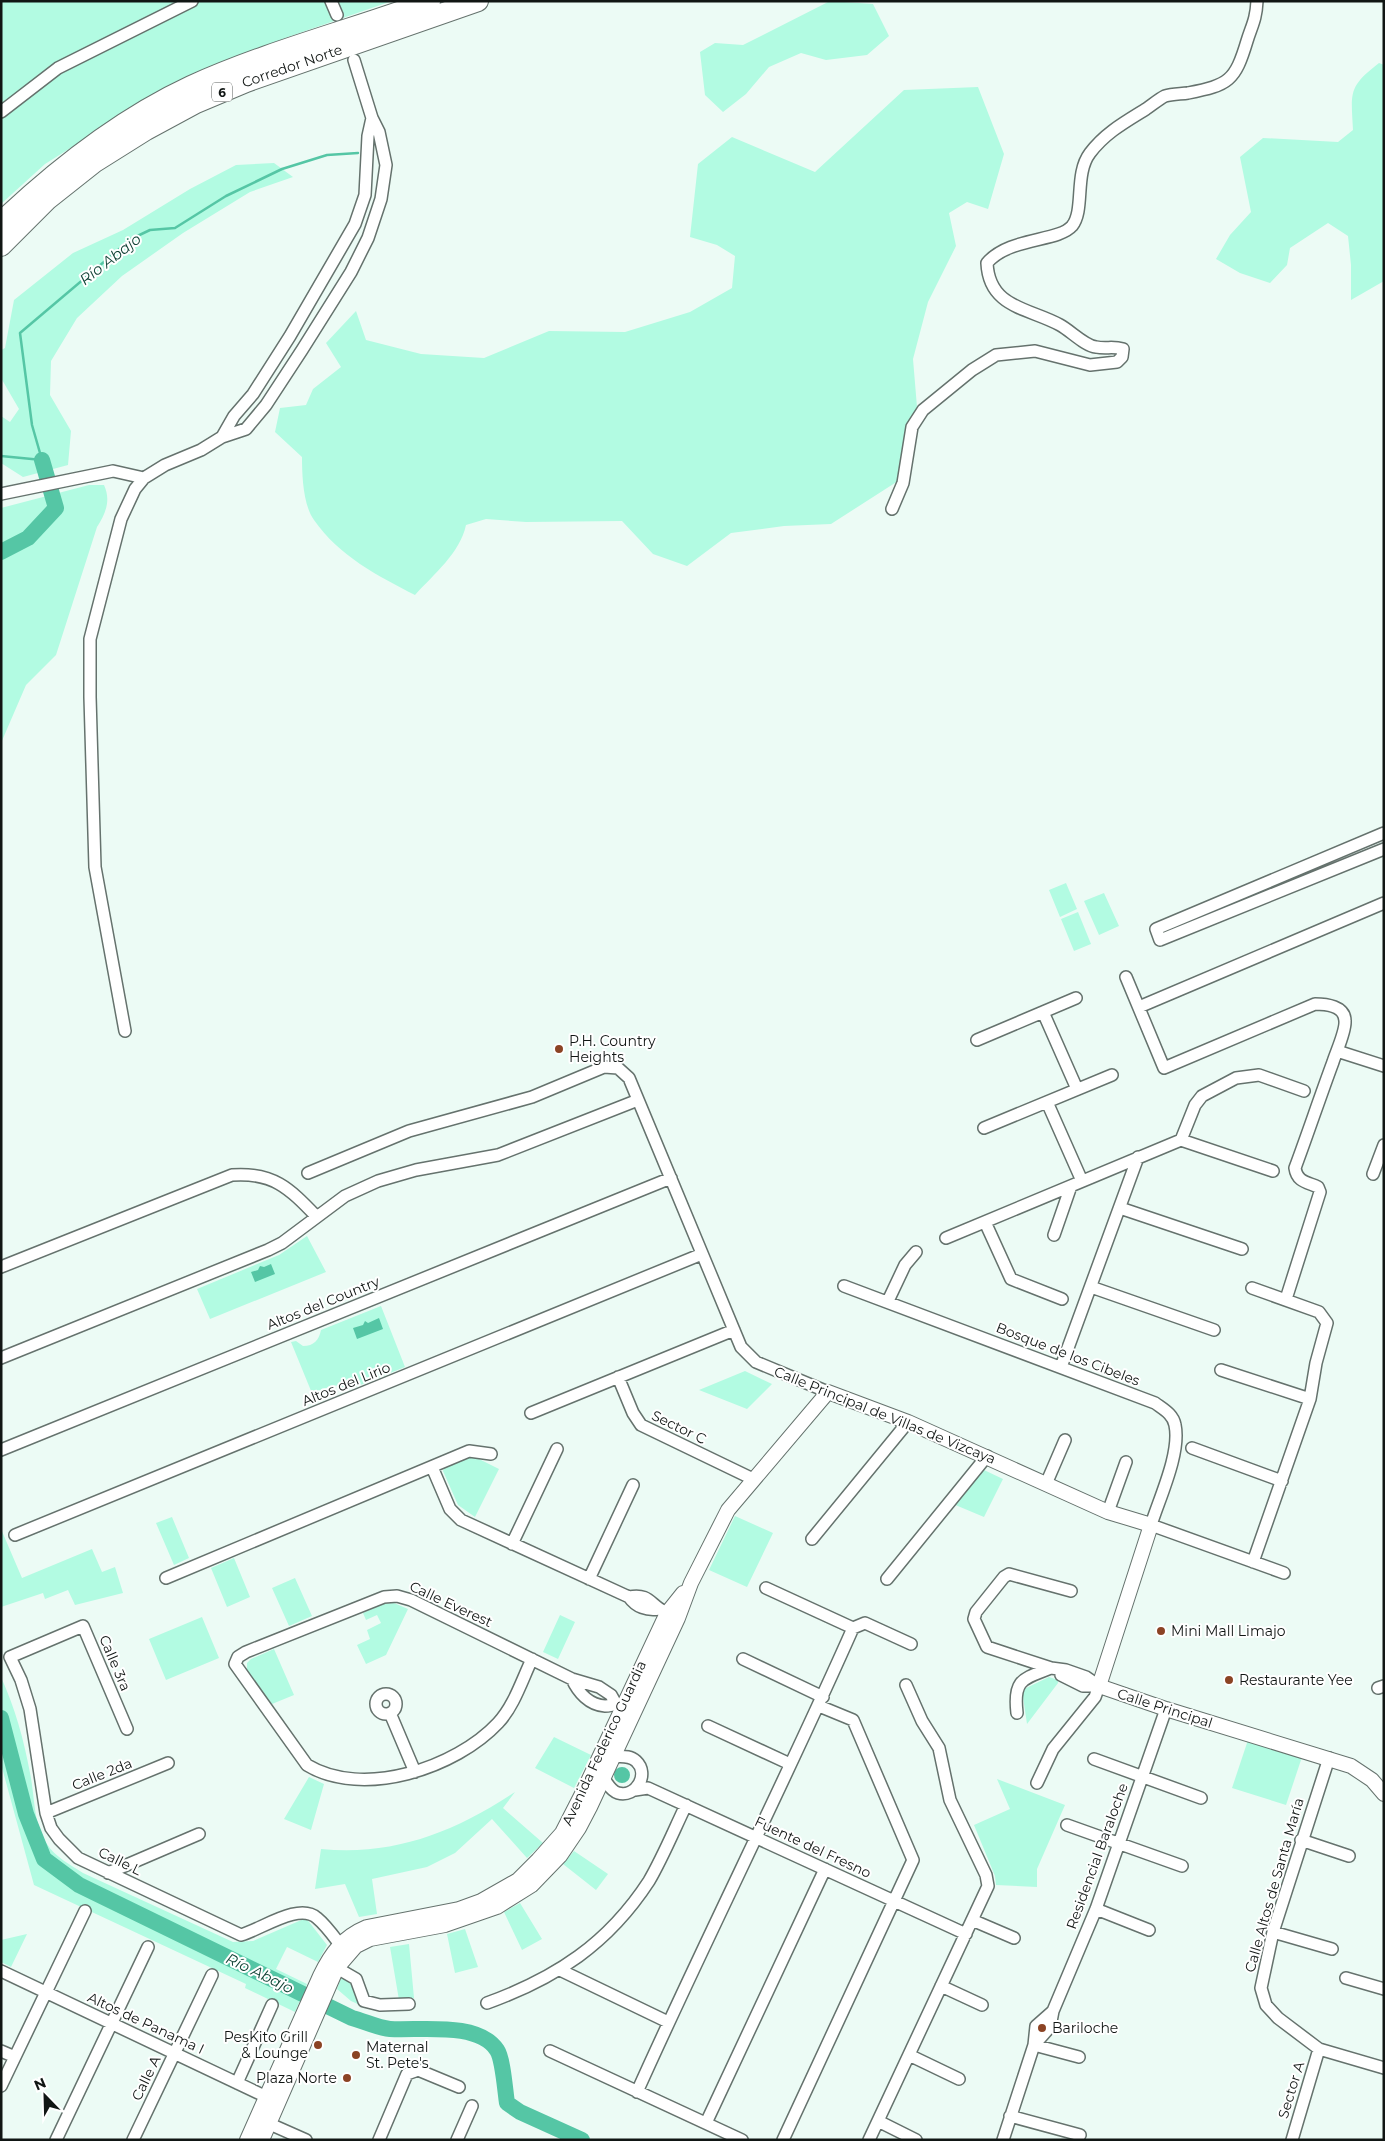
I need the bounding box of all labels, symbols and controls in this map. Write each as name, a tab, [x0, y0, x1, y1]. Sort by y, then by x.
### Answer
street label: Corredor Norte	[239, 40, 345, 92]
road number: 6	[212, 82, 232, 101]
water label: Río Abajo	[75, 229, 145, 289]
place label: P.H. Country Heights	[569, 1032, 656, 1066]
marker: P.H. Country Heights	[553, 1043, 565, 1055]
street label: Altos del Country	[264, 1272, 382, 1334]
street label: Bosque de los Cibeles	[994, 1318, 1143, 1390]
street label: Altos del Lirio	[299, 1358, 393, 1410]
street label: Calle Principal de Villas de Vizcaya	[772, 1362, 998, 1468]
street label: Sector C	[649, 1406, 709, 1448]
street label: Calle Everest	[407, 1577, 496, 1631]
place label: Mini Mall Limajo	[1171, 1622, 1286, 1640]
marker: Mini Mall Limajo	[1155, 1625, 1167, 1637]
street label: Calle 3ra	[95, 1632, 135, 1694]
street label: Avenida Federico Guardia	[558, 1658, 650, 1828]
place label: Restaurante Yee	[1239, 1671, 1353, 1689]
marker: Restaurante Yee	[1223, 1674, 1235, 1686]
street label: Calle Principal	[1115, 1684, 1215, 1732]
street label: Calle 2da	[69, 1754, 135, 1794]
street label: Residencial Baraloche	[1062, 1780, 1132, 1932]
street label: Calle Altos de Santa María	[1240, 1796, 1308, 1974]
street label: Fuente del Fresno	[752, 1812, 874, 1882]
street label: Calle L	[95, 1843, 145, 1879]
water label: Río Abajo	[223, 1948, 297, 1998]
street label: Altos de Panama I	[85, 1988, 207, 2058]
place label: Bariloche	[1052, 2019, 1118, 2037]
marker: Bariloche	[1036, 2022, 1048, 2034]
place label: PesKito Grill & Lounge	[224, 2028, 308, 2062]
place label: Maternal St. Pete's	[366, 2038, 429, 2072]
marker: PesKito Grill & Lounge	[312, 2039, 324, 2051]
marker: Maternal St. Pete's	[350, 2049, 362, 2061]
street label: Calle A	[127, 2052, 165, 2103]
street label: Sector A	[1274, 2058, 1308, 2121]
place label: Plaza Norte	[256, 2069, 337, 2087]
north arrow	[20, 2071, 70, 2121]
marker: Plaza Norte	[341, 2072, 353, 2084]
text: N	[31, 2074, 49, 2095]

